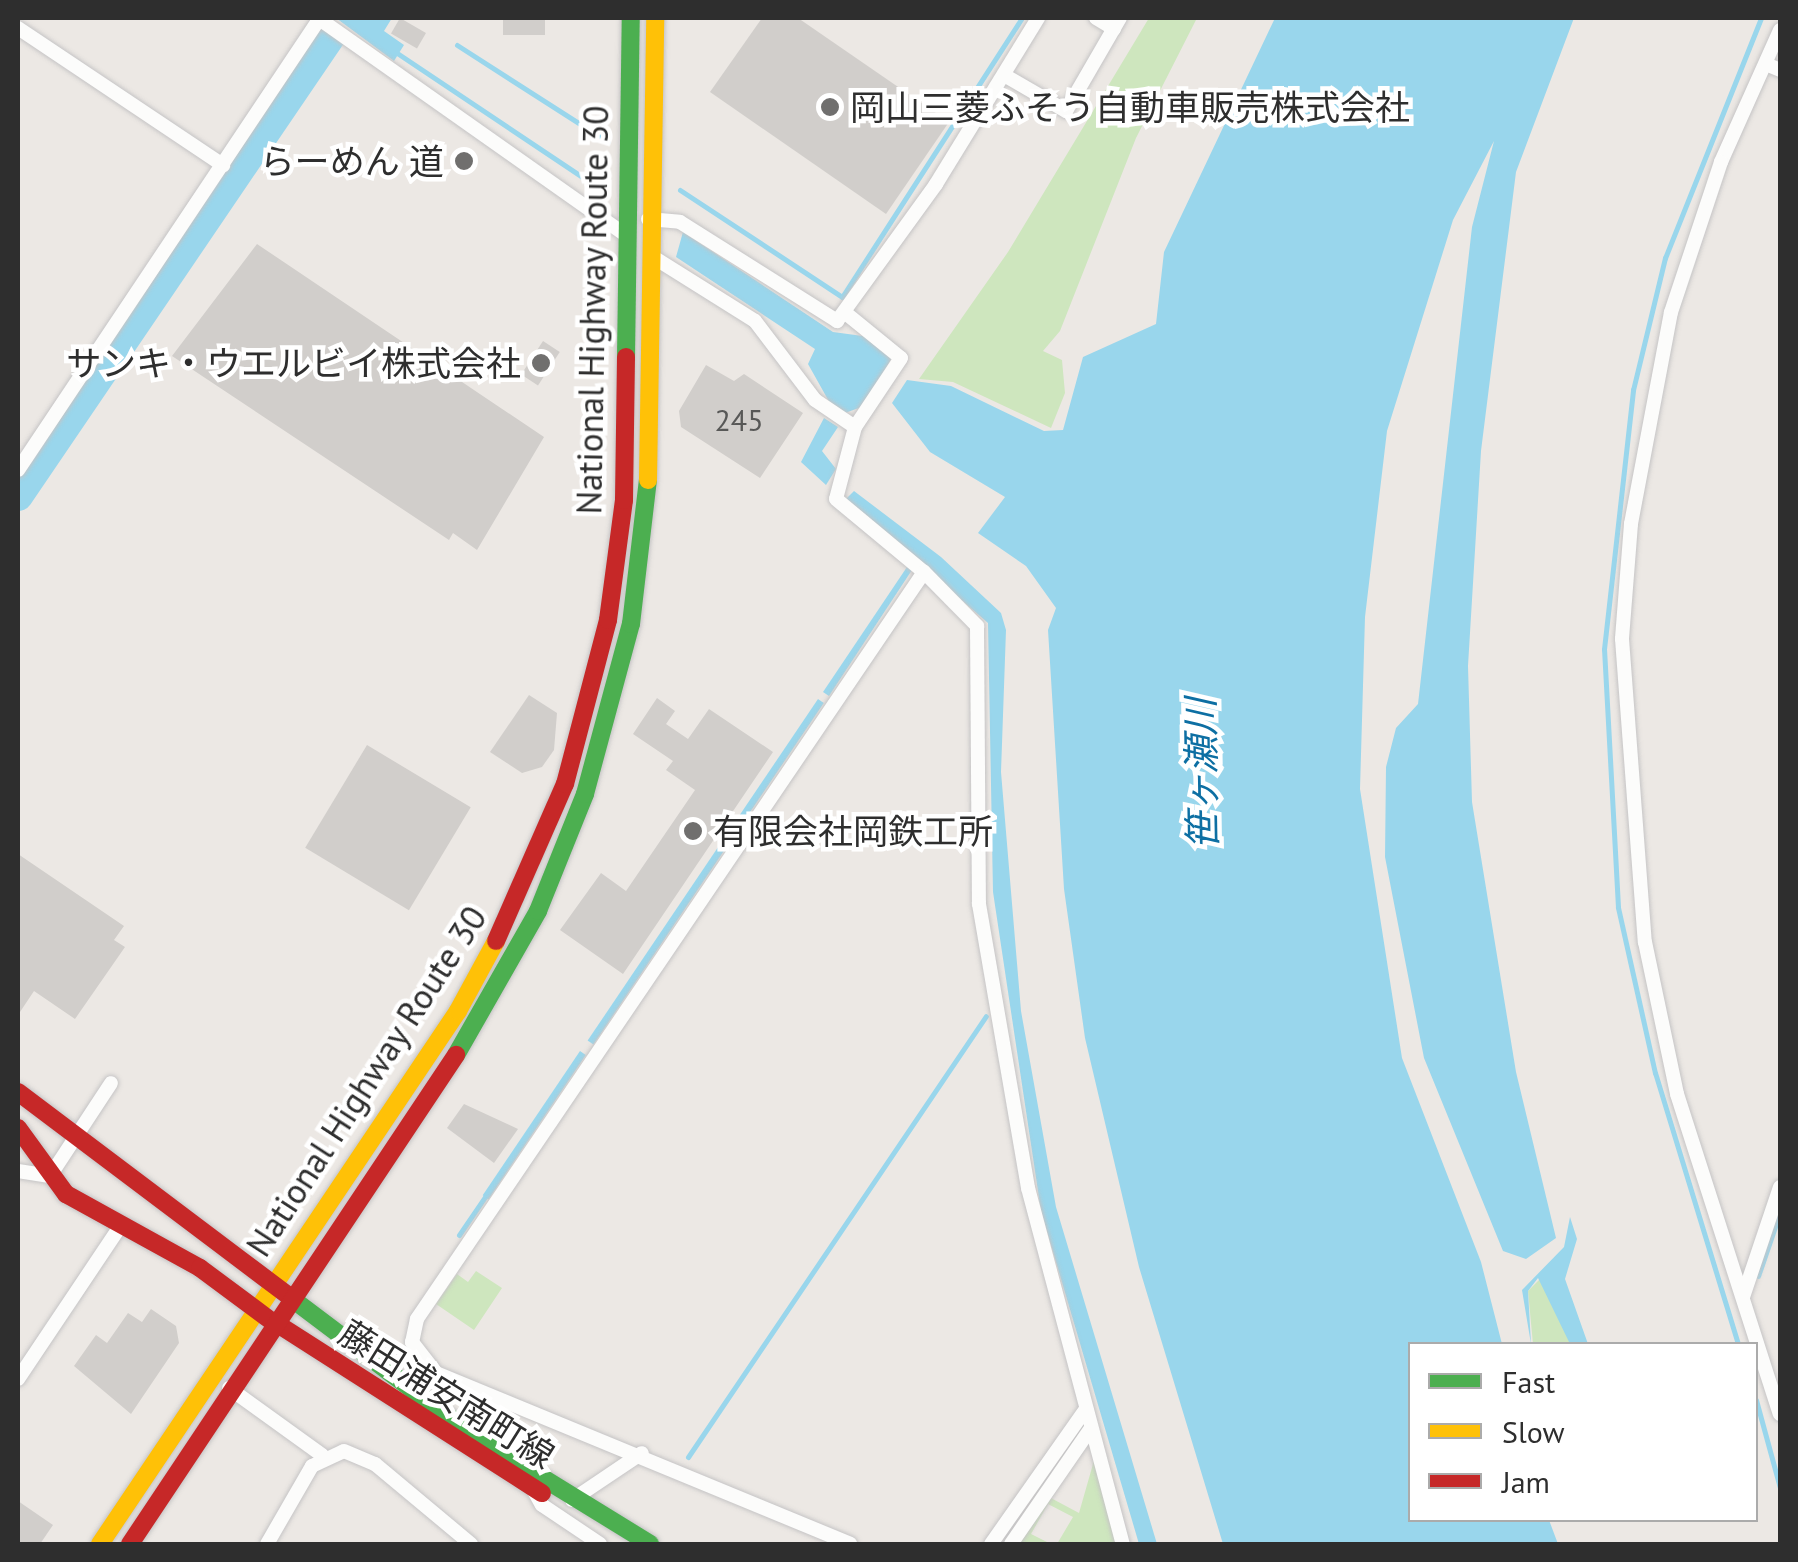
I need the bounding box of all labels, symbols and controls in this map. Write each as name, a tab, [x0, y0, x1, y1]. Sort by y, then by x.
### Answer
place label: 岡山三菱ふそう自動車販売株式会社	[850, 86, 1410, 128]
marker: 岡山三菱ふそう自動車販売株式会社	[819, 96, 841, 118]
street label: National Highway Route 30	[567, 105, 617, 515]
place label: らーめん 道	[260, 140, 444, 182]
marker: らーめん 道	[453, 150, 475, 172]
place label: サンキ・ウエルビイ株式会社	[66, 342, 521, 384]
marker: サンキ・ウエルビイ株式会社	[530, 352, 552, 374]
house number: 245	[714, 402, 764, 438]
water label: 笹ヶ瀬川	[1177, 698, 1225, 850]
place label: 有限会社岡鉄工所	[713, 810, 993, 852]
marker: 有限会社岡鉄工所	[682, 820, 704, 842]
street label: National Highway Route 30	[237, 898, 495, 1264]
street label: 藤田浦安南町線	[332, 1311, 562, 1477]
legend	[1408, 1342, 1758, 1522]
text: Fast	[1502, 1362, 1555, 1401]
text: Slow	[1502, 1412, 1565, 1451]
text: Jam	[1502, 1462, 1550, 1501]

